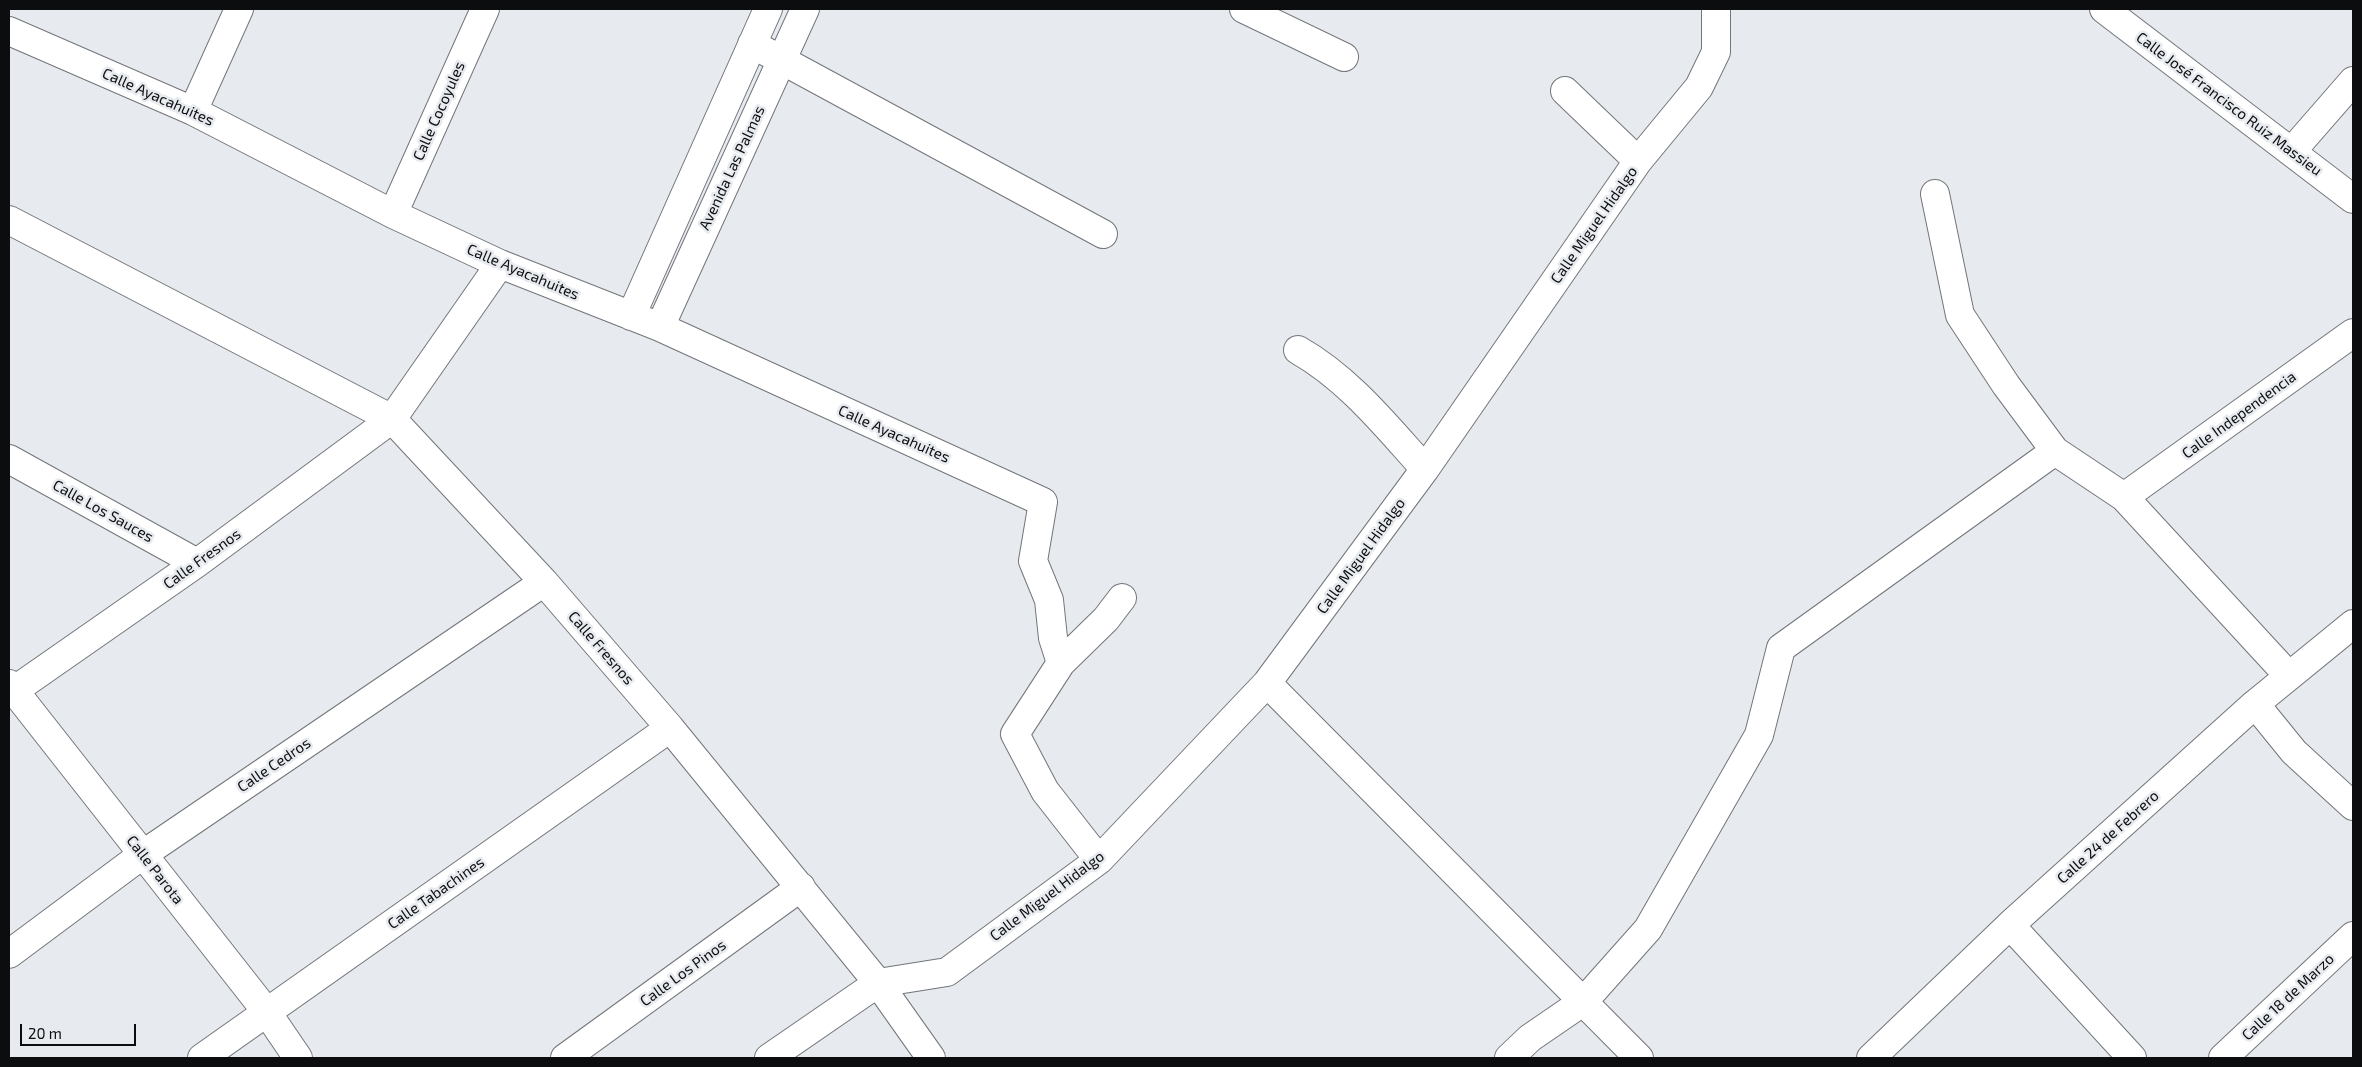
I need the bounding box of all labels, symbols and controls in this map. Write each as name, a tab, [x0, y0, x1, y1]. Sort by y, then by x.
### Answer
street label: Calle José Francisco Ruiz Massieu	[2133, 28, 2325, 180]
street label: Calle Cocoyules	[409, 59, 469, 163]
street label: Calle Ayacahuites	[99, 64, 217, 130]
street label: Avenida Las Palmas	[695, 103, 769, 233]
street label: Calle Miguel Hidalgo	[1547, 163, 1641, 287]
street label: Calle Ayacahuites	[464, 240, 582, 304]
street label: Calle Independencia	[2178, 368, 2300, 462]
street label: Calle Ayacahuites	[835, 401, 953, 467]
street label: Calle Los Sauces	[50, 476, 156, 546]
street label: Calle Miguel Hidalgo	[1313, 495, 1409, 617]
street label: Calle Fresnos	[160, 525, 244, 593]
street label: Calle Fresnos	[564, 608, 638, 688]
street label: Calle Cedros	[234, 734, 314, 796]
street label: Calle 24 de Febrero	[2053, 787, 2163, 887]
street label: Calle Parota	[123, 832, 187, 908]
street label: Calle Miguel Hidalgo	[986, 847, 1108, 945]
street label: Calle Tabachines	[384, 853, 488, 933]
street label: Calle Los Pinos	[637, 936, 729, 1010]
street label: Calle 18 de Marzo	[2238, 950, 2338, 1044]
scale bar	[22, 1014, 139, 1046]
text: 20 m	[28, 1024, 62, 1042]

